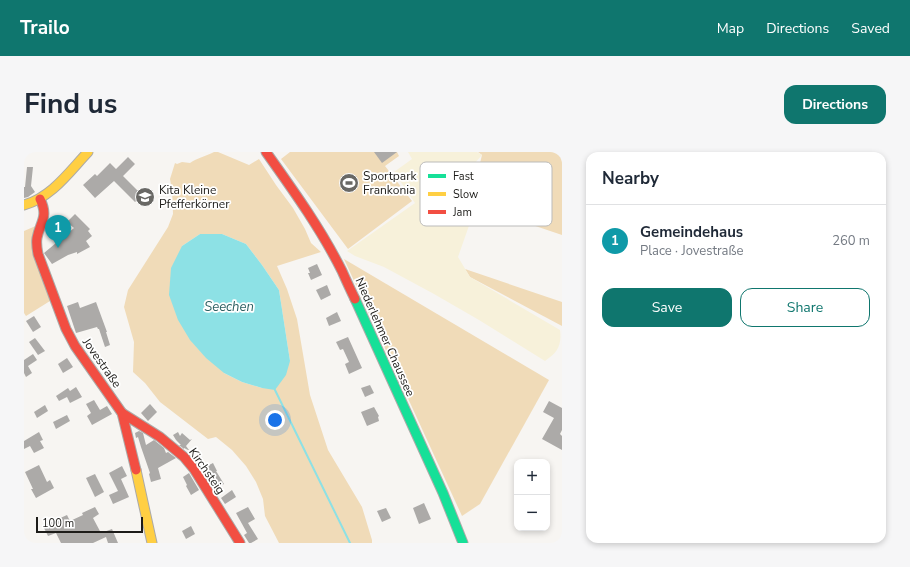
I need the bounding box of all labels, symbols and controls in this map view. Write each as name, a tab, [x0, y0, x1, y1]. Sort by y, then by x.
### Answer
text: Trailo	[20, 15, 70, 41]
text: Map	[717, 19, 744, 38]
text: Directions	[766, 19, 829, 38]
text: Saved	[851, 19, 890, 38]
text: Find us	[24, 85, 118, 123]
button: Directions	[784, 85, 886, 124]
legend	[420, 162, 552, 226]
text: Nearby	[602, 167, 659, 190]
place label: Sportpark Frankonia	[363, 168, 418, 198]
text: Fast	[453, 169, 474, 184]
sports icon: Sportpark Frankonia	[338, 172, 360, 194]
place label: Kita Kleine Pfefferkörner	[159, 182, 230, 212]
school or university icon: Kita Kleine Pfefferkörner	[134, 186, 156, 208]
text: Slow	[453, 187, 478, 202]
text: Jam	[452, 205, 472, 220]
pin: 1	[45, 215, 71, 248]
text: Gemeindehaus	[640, 222, 743, 242]
text: 1	[611, 232, 619, 250]
text: 260 m	[832, 232, 870, 250]
text: Place · Jovestraße	[640, 242, 743, 260]
street label: Niederlehmer Chaussee	[352, 275, 418, 399]
button: Save	[602, 288, 732, 327]
button: Share	[740, 288, 870, 327]
water label: Seechen	[204, 298, 254, 316]
street label: Jovestraße	[78, 334, 125, 391]
your location	[265, 410, 285, 430]
street label: Kirchsteig	[185, 445, 229, 497]
map controls	[514, 459, 550, 531]
button: +	[514, 459, 550, 495]
button: −	[514, 495, 550, 531]
scale bar	[36, 515, 143, 534]
text: 100 m	[42, 516, 74, 531]

